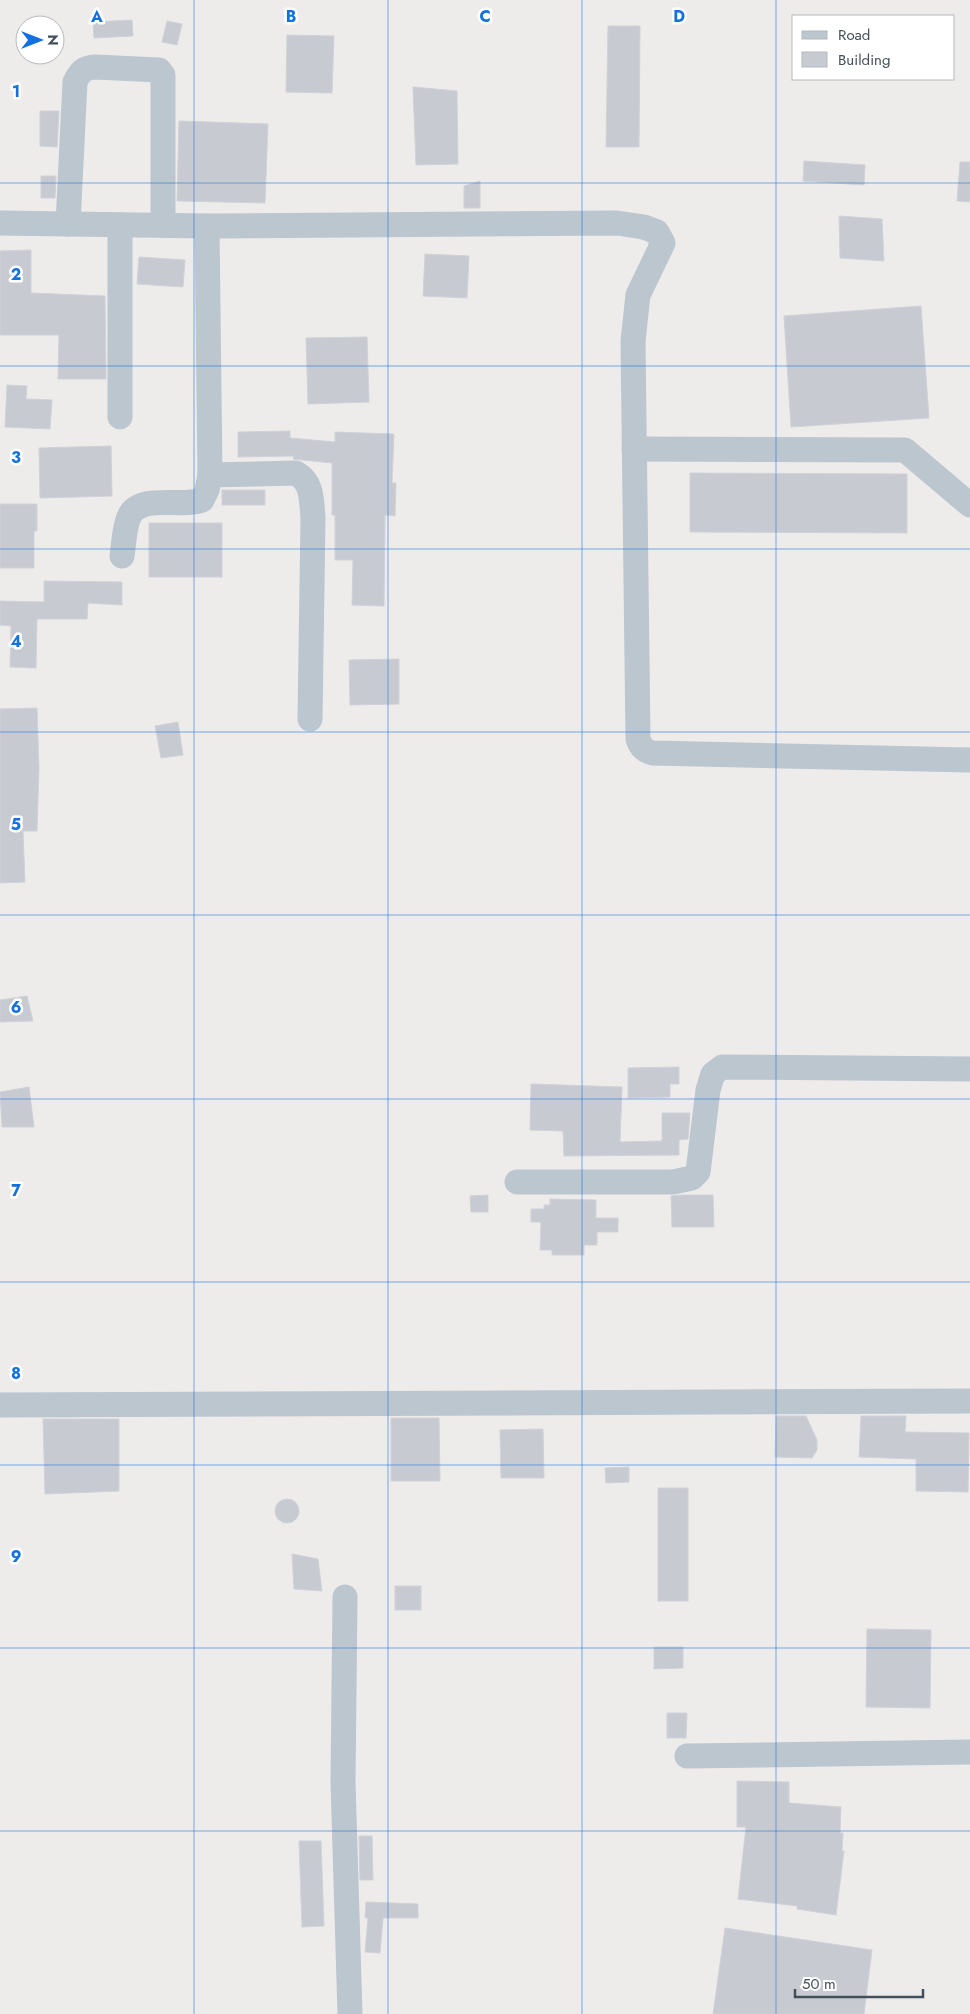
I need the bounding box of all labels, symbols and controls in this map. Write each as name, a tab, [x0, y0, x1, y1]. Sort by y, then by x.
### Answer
text: A	[90, 5, 103, 28]
text: B	[286, 5, 296, 28]
text: C	[479, 5, 491, 28]
text: D	[673, 5, 685, 28]
north arrow	[15, 15, 65, 65]
legend	[792, 15, 955, 80]
text: Road	[838, 24, 870, 46]
text: N	[43, 34, 63, 46]
text: Building	[838, 49, 890, 71]
text: 1	[12, 80, 20, 103]
text: 2	[11, 263, 21, 286]
text: 3	[11, 446, 21, 469]
text: 4	[10, 630, 22, 653]
text: 5	[11, 813, 21, 836]
text: 6	[11, 996, 21, 1019]
text: 7	[11, 1179, 21, 1202]
text: 8	[11, 1362, 21, 1385]
text: 9	[11, 1545, 21, 1568]
scale bar	[795, 1966, 922, 1998]
text: 50 m	[802, 1973, 836, 1995]

